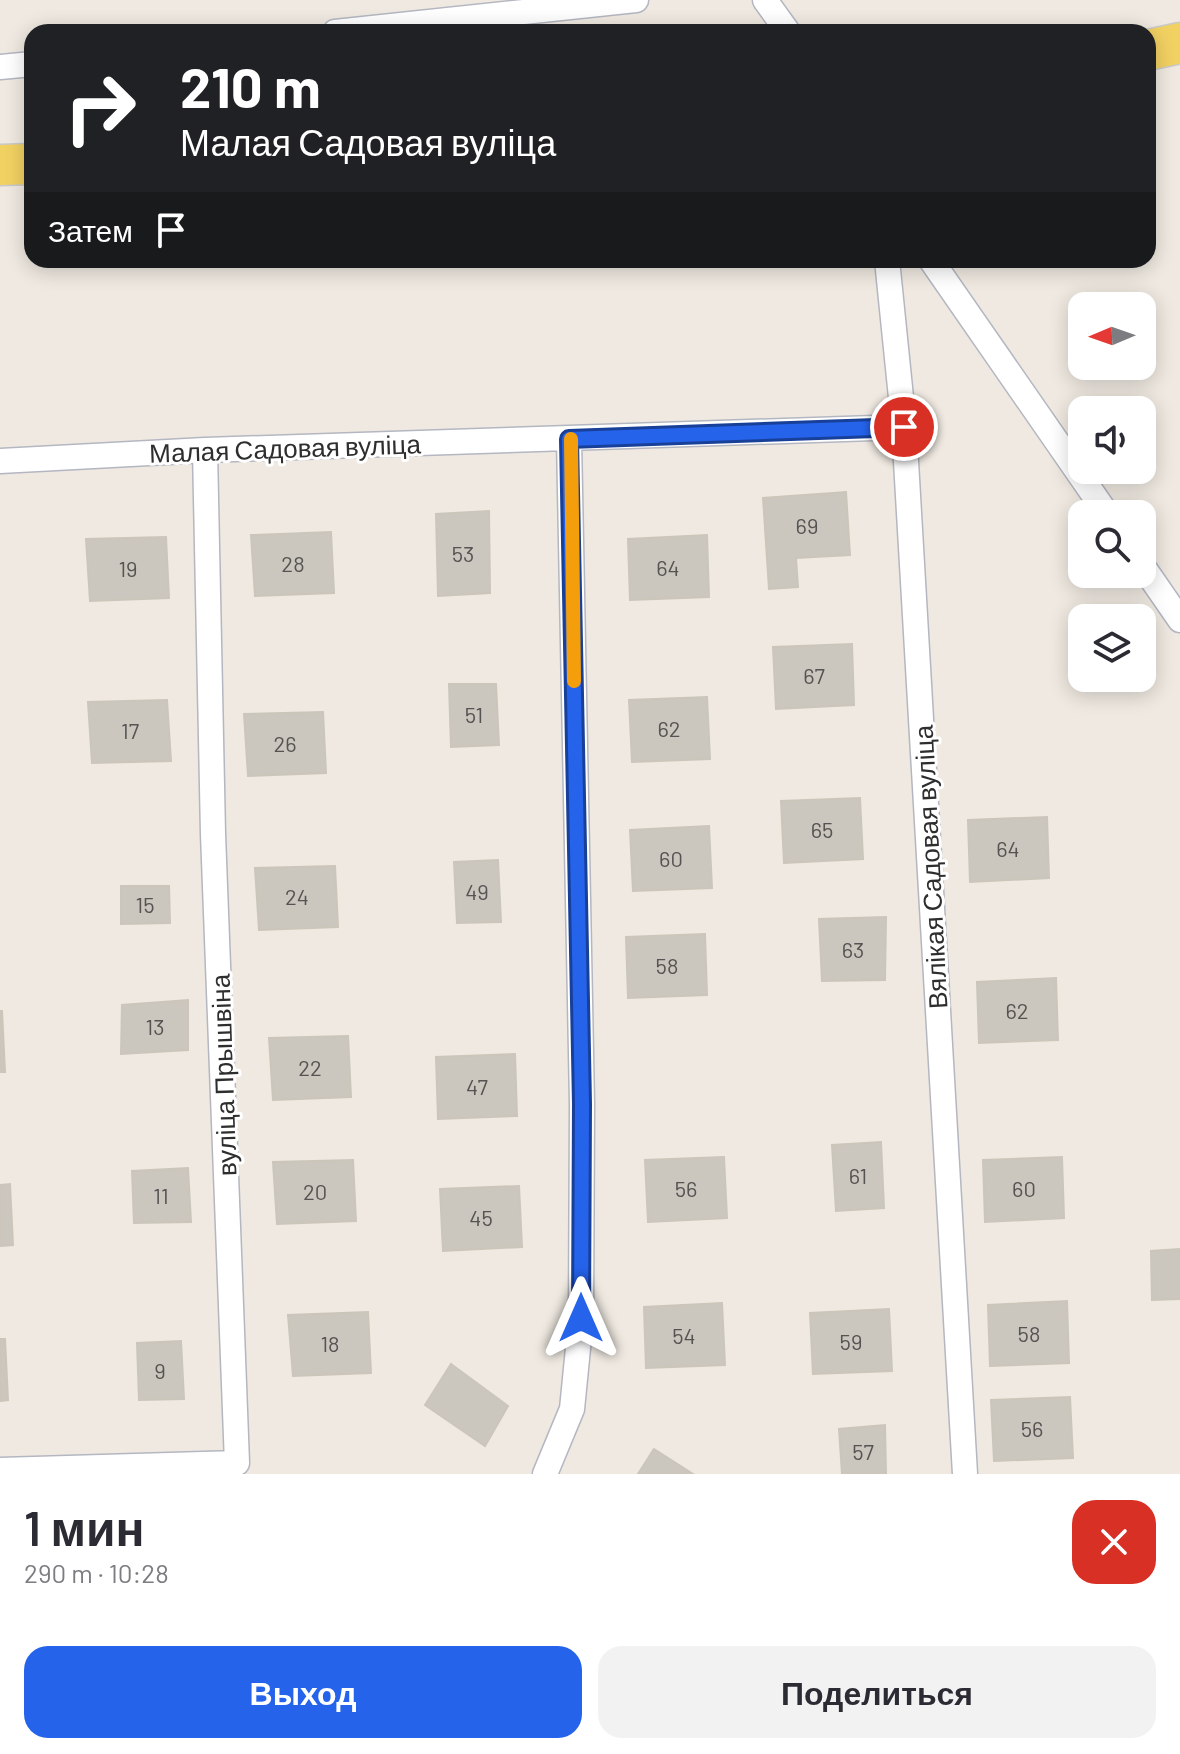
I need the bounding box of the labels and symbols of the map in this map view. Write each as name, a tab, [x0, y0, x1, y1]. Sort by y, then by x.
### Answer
north arrow	[1068, 292, 1156, 380]
pin	[870, 393, 938, 461]
street label: Малая Садовая вуліца	[149, 427, 422, 468]
house number: 69	[796, 512, 818, 538]
house number: 53	[452, 540, 474, 566]
house number: 28	[281, 550, 305, 576]
house number: 64	[656, 554, 680, 580]
house number: 19	[118, 555, 138, 581]
house number: 67	[803, 662, 825, 688]
house number: 51	[465, 701, 483, 727]
house number: 62	[657, 715, 681, 741]
house number: 17	[121, 717, 139, 743]
street label: Вялікая Садовая вуліца	[907, 724, 952, 1010]
house number: 26	[273, 730, 297, 756]
house number: 65	[811, 816, 833, 842]
house number: 64	[996, 835, 1020, 861]
house number: 60	[659, 845, 683, 871]
house number: 49	[465, 878, 489, 904]
house number: 24	[285, 883, 309, 909]
house number: 15	[135, 891, 155, 917]
house number: 63	[842, 936, 864, 962]
house number: 58	[656, 952, 678, 978]
street label: вуліца Прышвіна	[203, 973, 242, 1177]
house number: 62	[1005, 997, 1029, 1023]
house number: 13	[145, 1013, 165, 1039]
house number: 22	[298, 1054, 322, 1080]
house number: 47	[466, 1073, 488, 1099]
house number: 61	[849, 1162, 867, 1188]
house number: 56	[675, 1175, 697, 1201]
house number: 60	[1012, 1175, 1036, 1201]
house number: 20	[303, 1178, 327, 1204]
house number: 11	[153, 1182, 169, 1208]
house number: 45	[469, 1204, 493, 1230]
position arrow	[539, 1276, 623, 1360]
house number: 58	[1018, 1320, 1040, 1346]
house number: 54	[672, 1322, 696, 1348]
house number: 59	[840, 1328, 862, 1354]
house number: 18	[320, 1330, 340, 1356]
house number: 9	[154, 1357, 166, 1383]
house number: 56	[1021, 1415, 1043, 1441]
house number: 57	[852, 1438, 874, 1464]

